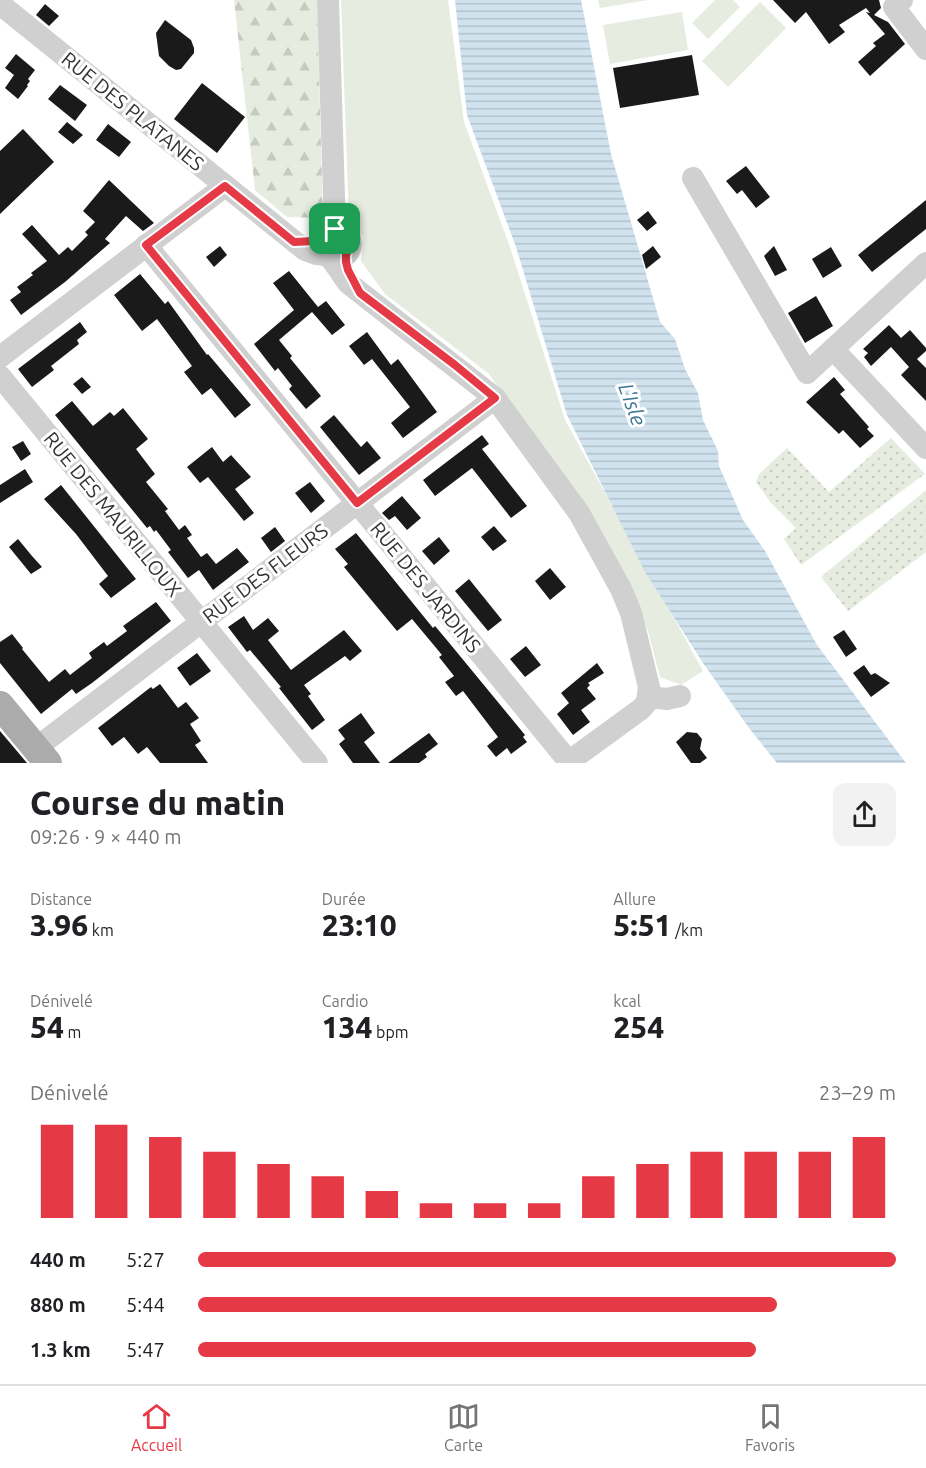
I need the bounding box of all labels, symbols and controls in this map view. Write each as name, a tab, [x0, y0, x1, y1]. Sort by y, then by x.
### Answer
street label: RUE DES PLATANES	[57, 47, 209, 175]
pin	[309, 203, 360, 254]
icon: arrive	[318, 212, 351, 245]
water label: L'Isle	[614, 380, 652, 429]
street label: RUE DES MAURILLOUX	[40, 427, 186, 601]
street label: RUE DES JARDINS	[366, 517, 486, 657]
street label: RUE DES FLEURS	[198, 518, 332, 628]
button: share	[833, 783, 896, 846]
text: Course du matin	[30, 784, 285, 821]
text: 09:26 · 9 × 440 m	[30, 825, 182, 848]
text: Distance	[30, 890, 92, 908]
text: Durée	[322, 890, 366, 908]
text: Allure	[613, 890, 656, 908]
text: 3.96	[30, 908, 88, 942]
text: 23:10	[322, 908, 397, 942]
text: 5:51	[613, 908, 671, 942]
text: km	[88, 921, 114, 939]
text: /km	[671, 921, 703, 939]
text: Dénivelé	[30, 992, 93, 1010]
text: Cardio	[322, 992, 368, 1010]
text: kcal	[613, 992, 641, 1010]
text: 54	[30, 1010, 64, 1044]
text: 134	[322, 1010, 372, 1044]
text: 254	[613, 1010, 664, 1044]
text: m	[64, 1023, 81, 1041]
text: bpm	[372, 1023, 409, 1041]
text: Dénivelé	[30, 1081, 108, 1104]
text: 23–29 m	[819, 1081, 896, 1104]
text: 440 m	[30, 1248, 86, 1271]
text: 5:27	[126, 1248, 165, 1271]
text: 880 m	[30, 1293, 86, 1316]
text: 5:44	[126, 1293, 165, 1316]
text: 1.3 km	[30, 1338, 91, 1361]
text: 5:47	[126, 1338, 165, 1361]
tab: Accueil	[131, 1400, 182, 1454]
tab: Carte	[444, 1400, 483, 1454]
tab: Favoris	[745, 1400, 795, 1454]

